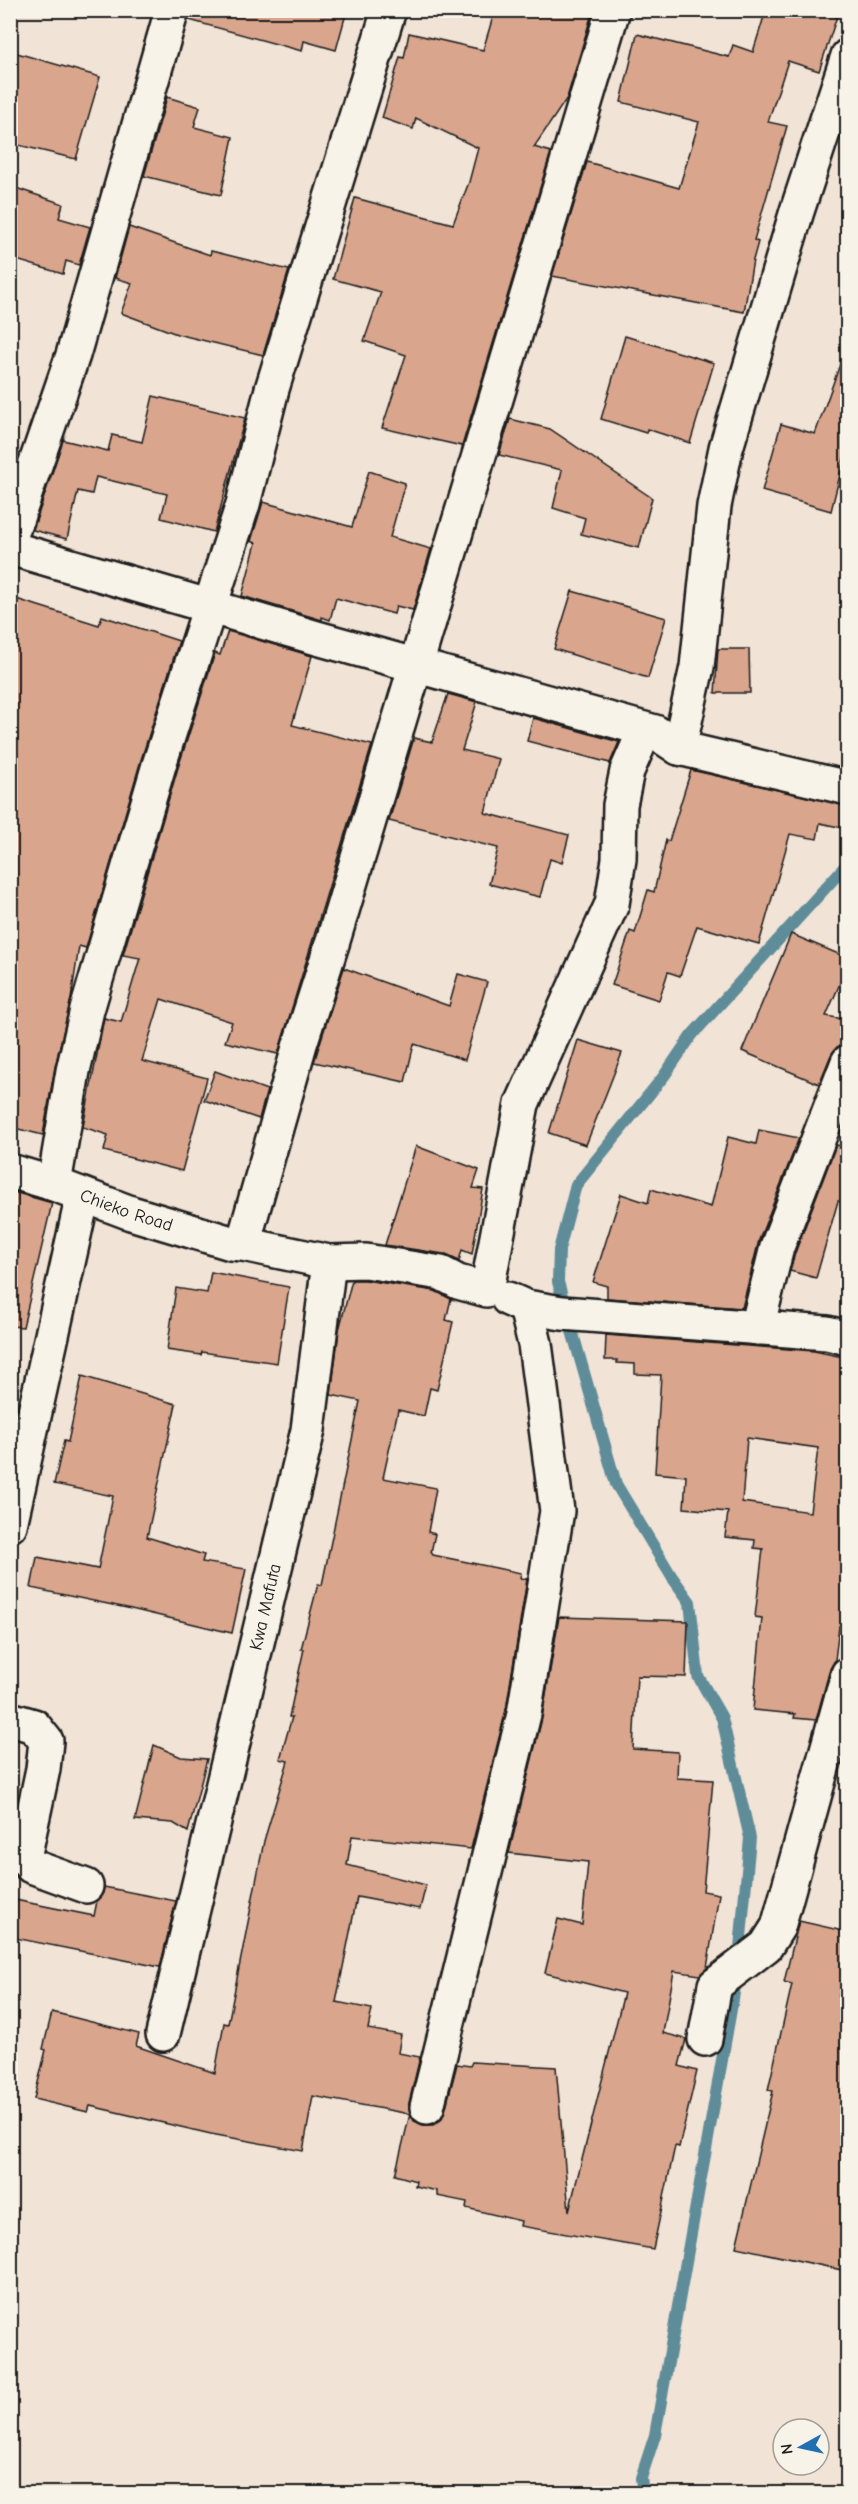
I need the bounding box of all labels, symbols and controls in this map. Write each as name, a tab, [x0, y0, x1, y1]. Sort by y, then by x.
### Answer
street label: Chieko Road	[77, 1185, 175, 1236]
street label: Kwa Mafuta	[245, 1562, 286, 1653]
north arrow	[771, 2417, 831, 2477]
text: N	[777, 2443, 797, 2455]

